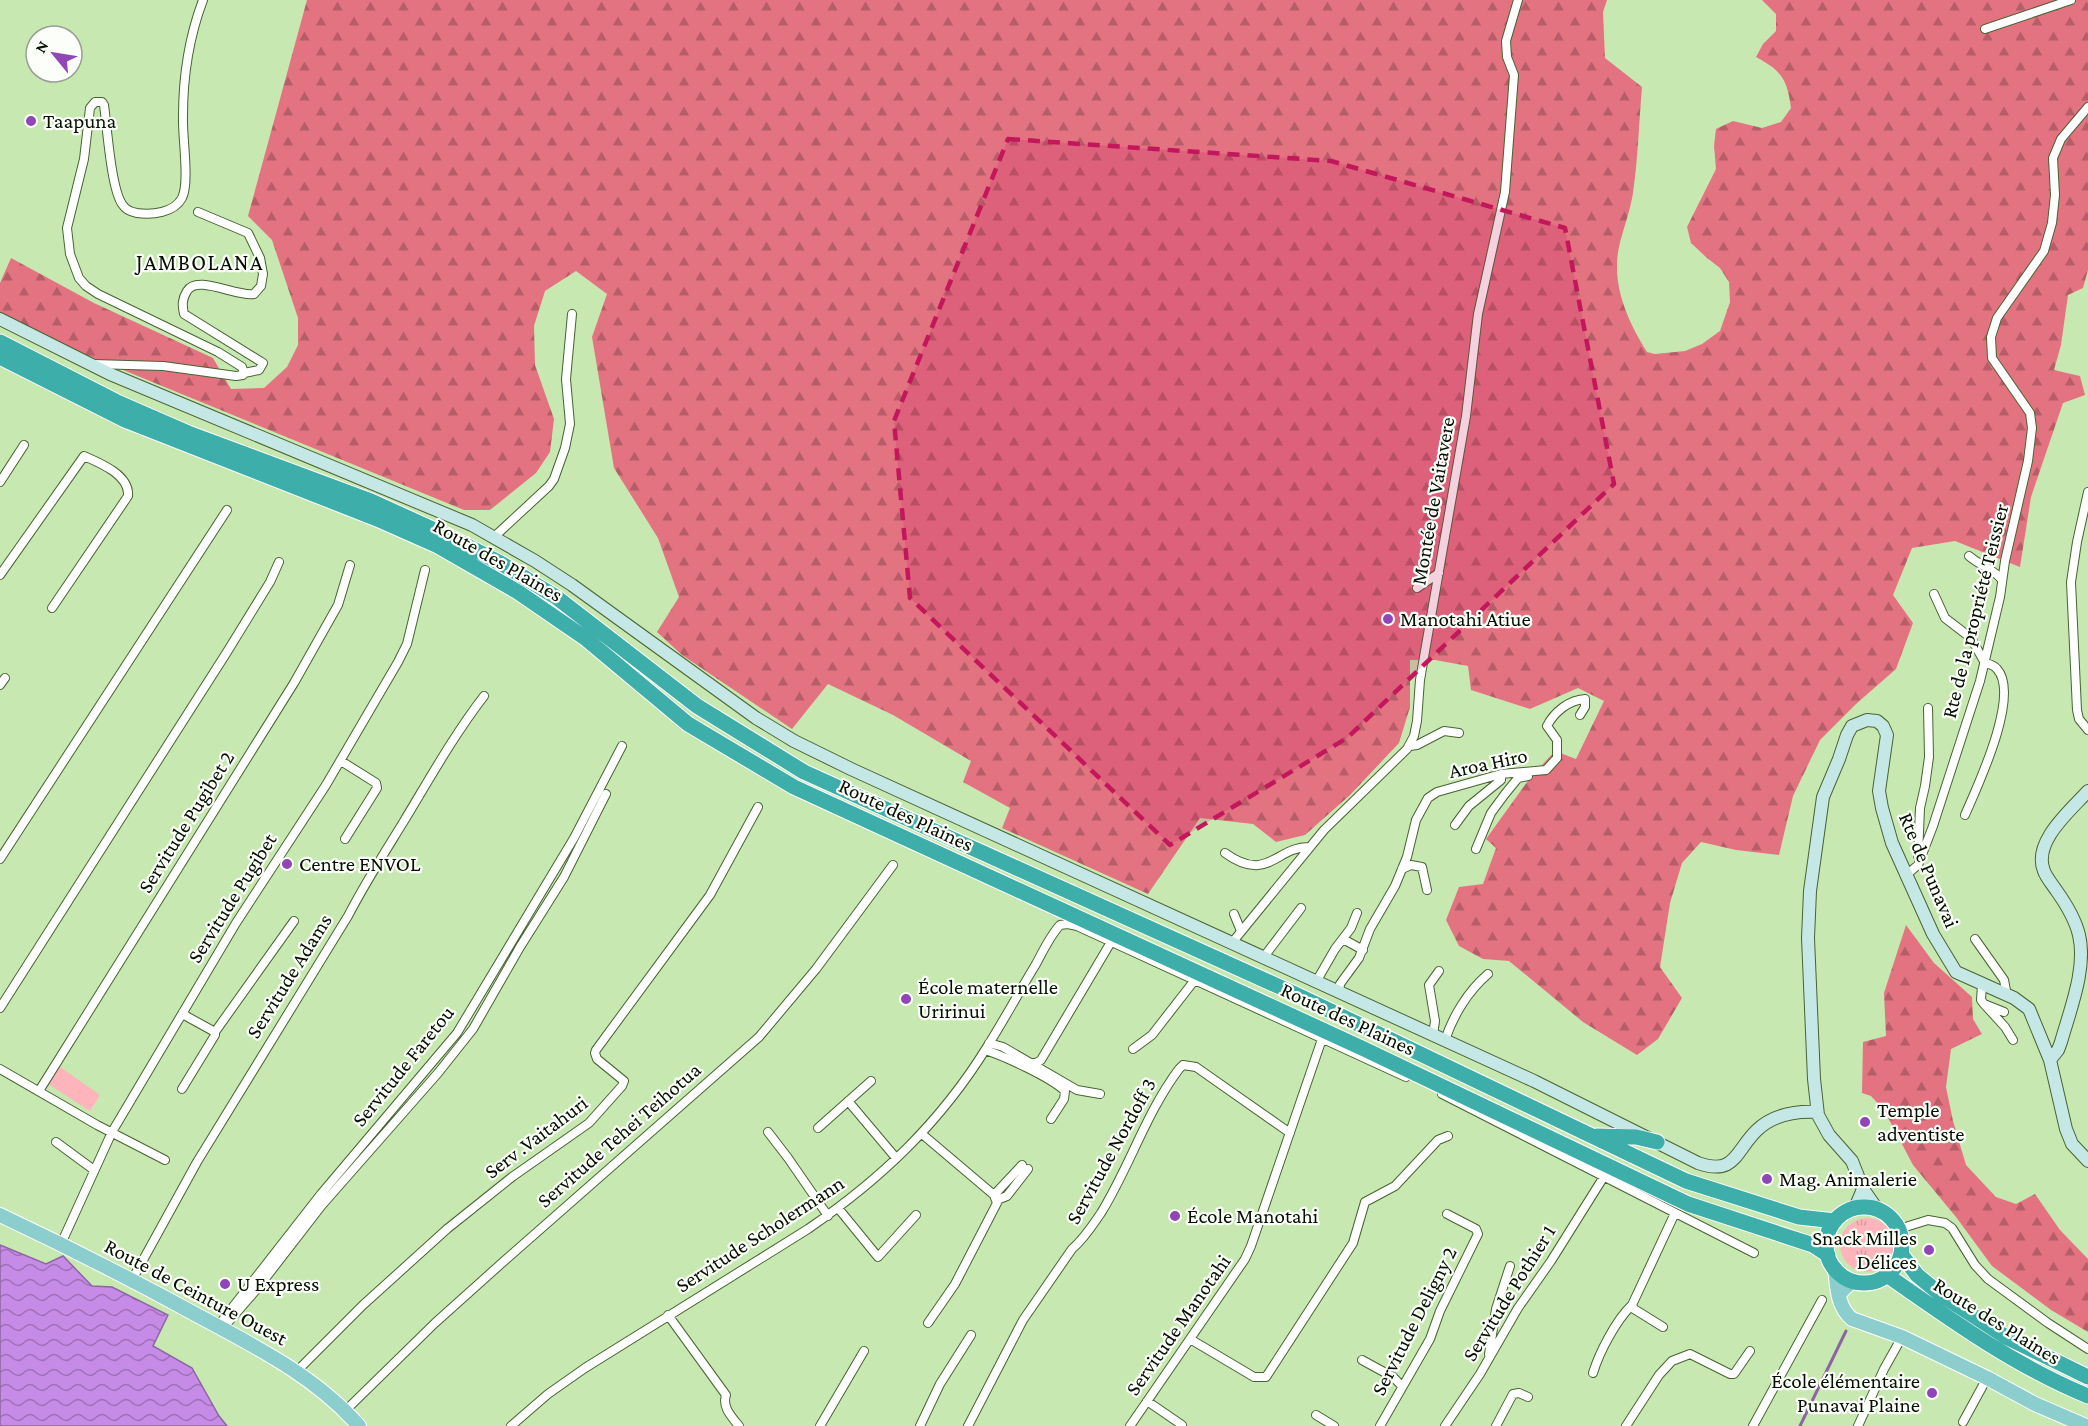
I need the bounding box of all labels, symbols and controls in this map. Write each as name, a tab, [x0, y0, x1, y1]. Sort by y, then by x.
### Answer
north arrow	[24, 24, 84, 84]
text: N	[31, 38, 52, 56]
place label: Taapuna	[43, 109, 117, 133]
marker: Taapuna	[24, 114, 38, 128]
district label: JAMBOLANA	[134, 250, 264, 275]
street label: Montée de Vaitavere	[1406, 415, 1460, 587]
street label: Rte de la propriété Teissier	[1937, 501, 2013, 721]
street label: Route des Plaines	[429, 513, 567, 607]
place label: Manotahi Atiue	[1400, 607, 1531, 631]
marker: Manotahi Atiue	[1381, 612, 1395, 626]
street label: Aroa Hiro	[1447, 743, 1529, 783]
street label: Servitude Pugibet 2	[132, 746, 240, 898]
street label: Route des Plaines	[835, 773, 977, 857]
street label: Rte de Punavai	[1894, 809, 1964, 932]
street label: Servitude Pugibet	[182, 828, 282, 968]
place label: Centre ENVOL	[299, 852, 421, 876]
marker: Centre ENVOL	[280, 857, 294, 871]
street label: Servitude Adams	[241, 909, 337, 1043]
place label: École maternelle Uririnui	[918, 975, 1058, 1023]
street label: Route des Plaines	[1277, 977, 1419, 1061]
marker: École maternelle Uririnui	[899, 992, 913, 1006]
street label: Servitude Faretou	[347, 1001, 459, 1131]
street label: Servitude Tehei Teihotua	[532, 1057, 706, 1213]
street label: Servitude Nordoff 3	[1061, 1074, 1161, 1228]
street label: Serv .Vaitahuri	[480, 1090, 593, 1184]
place label: Temple adventiste	[1877, 1098, 1965, 1146]
marker: Temple adventiste	[1858, 1115, 1872, 1129]
place label: Mag. Animalerie	[1779, 1167, 1917, 1191]
street label: Servitude Scholermann	[671, 1171, 849, 1297]
marker: Mag. Animalerie	[1760, 1172, 1774, 1186]
place label: École Manotahi	[1187, 1204, 1319, 1228]
marker: École Manotahi	[1168, 1209, 1182, 1223]
street label: Servitude Pothier 1	[1457, 1220, 1561, 1365]
place label: Snack Milles Délices	[1812, 1226, 1917, 1274]
street label: Route de Ceinture Ouest	[101, 1234, 292, 1351]
street label: Servitude Deligny 2	[1366, 1243, 1462, 1399]
marker: Snack Milles Délices	[1922, 1243, 1936, 1257]
street label: Servitude Manotahi	[1120, 1250, 1236, 1400]
place label: U Express	[237, 1272, 319, 1296]
street label: Route des Plaines	[1929, 1272, 2065, 1370]
marker: U Express	[218, 1277, 232, 1291]
place label: École élémentaire Punavai Plaine	[1771, 1369, 1920, 1417]
marker: École élémentaire Punavai Plaine	[1925, 1386, 1939, 1400]

